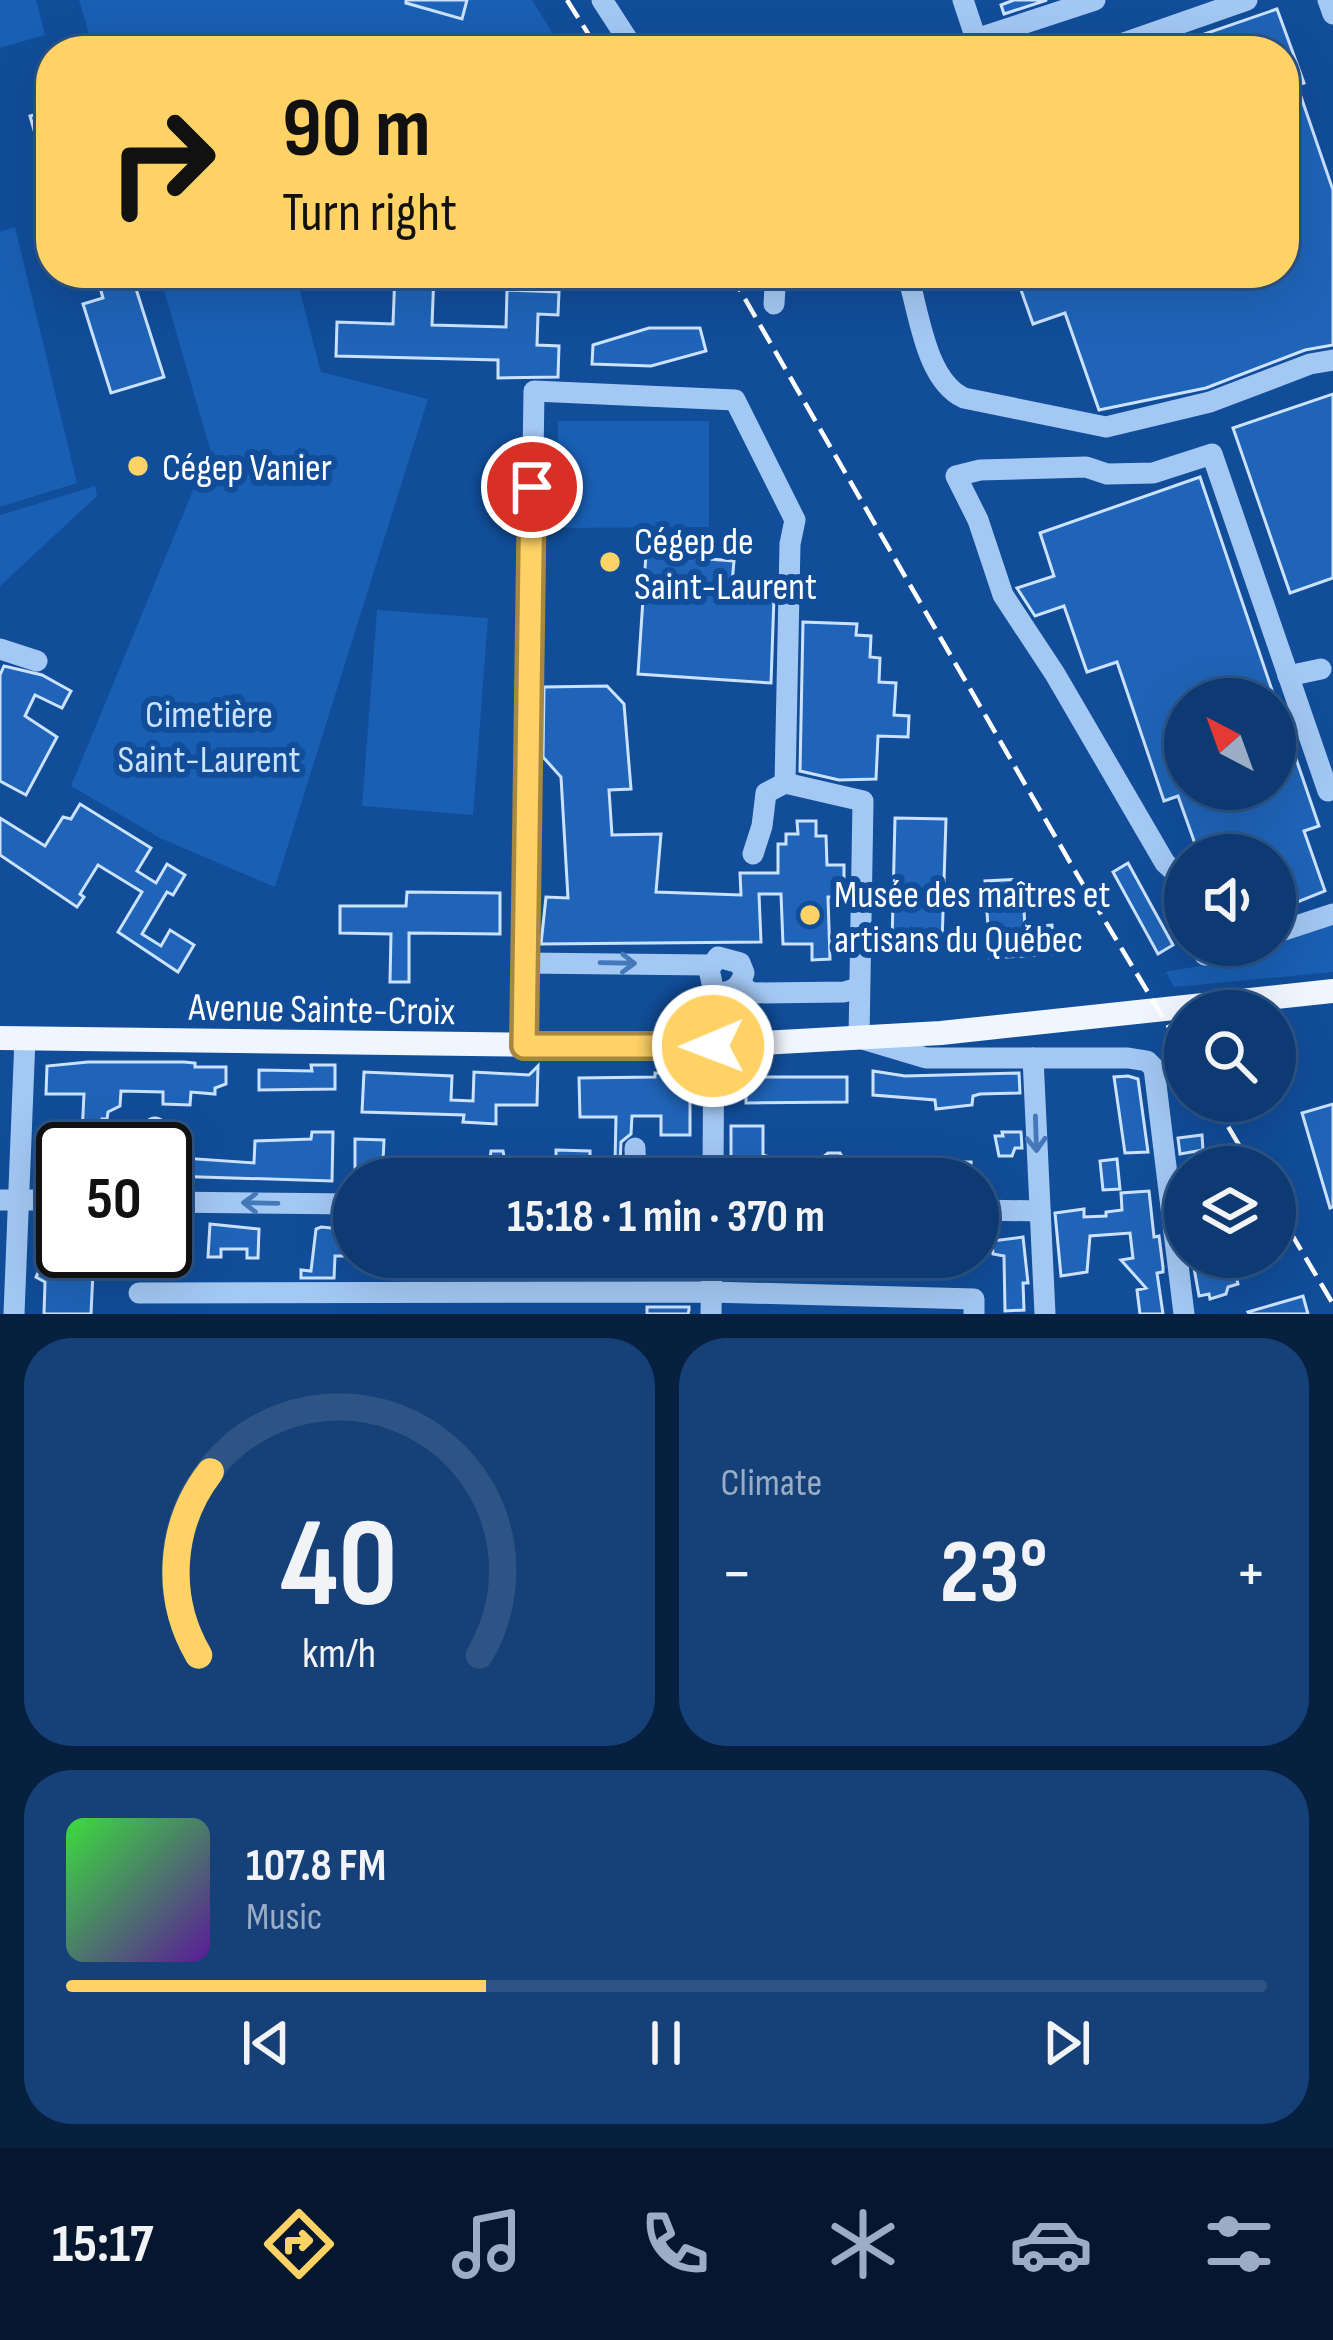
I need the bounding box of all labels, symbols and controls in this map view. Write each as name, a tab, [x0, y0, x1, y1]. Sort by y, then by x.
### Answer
text: 90 m	[282, 79, 431, 180]
icon: right	[84, 84, 240, 240]
text: Turn right	[282, 181, 457, 246]
pin	[481, 436, 583, 538]
place label: Cégep Vanier	[162, 445, 332, 492]
marker: Cégep Vanier	[125, 453, 151, 479]
icon: arrive	[499, 454, 565, 520]
place label: Cégep de Saint-Laurent	[634, 519, 817, 611]
marker: Cégep de Saint-Laurent	[597, 549, 623, 575]
north arrow	[1164, 678, 1296, 810]
map controls	[1164, 678, 1296, 1278]
park label: Cimetière Saint-Laurent	[118, 692, 301, 784]
button: sound	[1164, 834, 1296, 966]
place label: Musée des maîtres et artisans du Québec	[834, 872, 1110, 964]
marker: Musée des maîtres et artisans du Québec	[797, 902, 823, 928]
one-way arrow	[598, 952, 637, 975]
position arrow	[650, 983, 776, 1109]
street label: Avenue Sainte-Croix	[187, 985, 456, 1036]
button: search	[1164, 990, 1296, 1122]
one-way arrow	[1025, 1114, 1048, 1153]
speed limit sign: 50	[36, 1122, 192, 1278]
button: layers	[1164, 1146, 1296, 1278]
text: 15:18 · 1 min · 370 m	[507, 1190, 825, 1245]
one-way arrow	[241, 1192, 280, 1214]
text: Climate	[721, 1460, 822, 1507]
text: 40	[281, 1492, 398, 1641]
text: 23°	[940, 1520, 1048, 1628]
text: −	[721, 1535, 753, 1614]
text: +	[1235, 1535, 1267, 1614]
text: km/h	[302, 1628, 376, 1680]
text: 107.8 FM	[246, 1839, 386, 1894]
text: Music	[246, 1894, 322, 1941]
icon: previous	[233, 2010, 299, 2076]
icon: pause	[633, 2010, 699, 2076]
icon: next	[1034, 2010, 1100, 2076]
icon: directions	[257, 2202, 341, 2286]
icon: music	[445, 2202, 529, 2286]
icon: phone	[633, 2202, 717, 2286]
icon: climate	[821, 2202, 905, 2286]
icon: car	[1009, 2202, 1093, 2286]
icon: filters	[1197, 2202, 1281, 2286]
text: 15:17	[52, 2212, 153, 2277]

